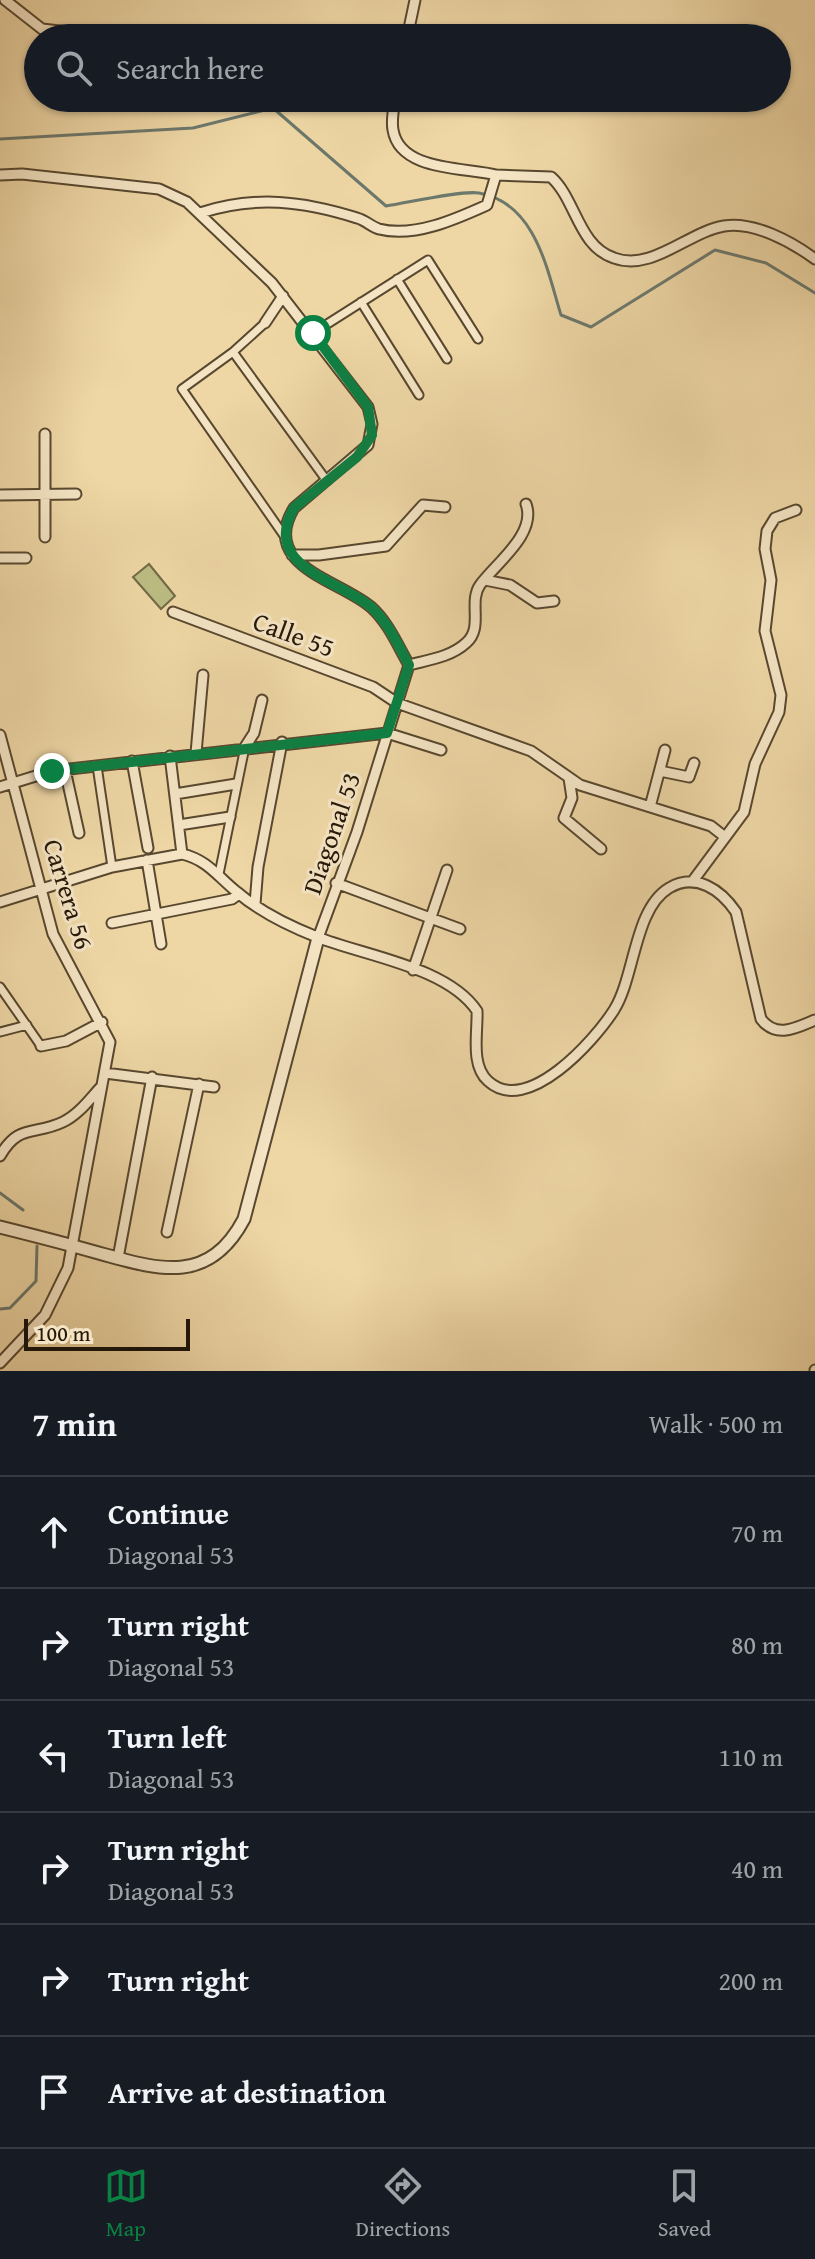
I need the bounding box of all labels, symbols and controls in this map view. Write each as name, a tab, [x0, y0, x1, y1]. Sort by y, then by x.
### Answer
search box	[24, 24, 791, 112]
icon: search	[52, 46, 96, 90]
text: Search here	[116, 46, 264, 90]
route start	[295, 315, 331, 351]
street label: Calle 55	[248, 601, 340, 667]
route end	[34, 753, 70, 789]
street label: Diagonal 53	[292, 767, 370, 899]
street label: Carrera 56	[34, 834, 104, 954]
scale bar	[24, 1315, 190, 1351]
text: 100 m	[36, 1317, 91, 1349]
text: 7 min	[32, 1399, 117, 1448]
text: Walk · 500 m	[649, 1404, 783, 1443]
text: Continue	[108, 1491, 229, 1535]
icon: ahead	[32, 1510, 76, 1554]
text: 70 m	[731, 1513, 783, 1552]
text: Diagonal 53	[108, 1535, 235, 1574]
text: Turn right	[108, 1603, 249, 1647]
icon: right	[32, 1622, 76, 1666]
text: 80 m	[731, 1625, 783, 1664]
text: Diagonal 53	[108, 1647, 235, 1686]
text: Turn left	[108, 1715, 227, 1759]
icon: left	[32, 1734, 76, 1778]
text: 110 m	[718, 1737, 783, 1776]
text: Diagonal 53	[108, 1759, 235, 1798]
text: Turn right	[108, 1827, 249, 1871]
icon: right	[32, 1846, 76, 1890]
text: 40 m	[731, 1849, 783, 1888]
text: Diagonal 53	[108, 1871, 235, 1910]
icon: right	[32, 1958, 76, 2002]
text: Turn right	[108, 1958, 249, 2002]
text: 200 m	[718, 1961, 783, 2000]
icon: arrive	[32, 2070, 76, 2114]
text: Arrive at destination	[108, 2070, 386, 2114]
tab: Map	[104, 2164, 148, 2244]
tab: Directions	[356, 2164, 450, 2244]
tab: Saved	[658, 2164, 711, 2244]

